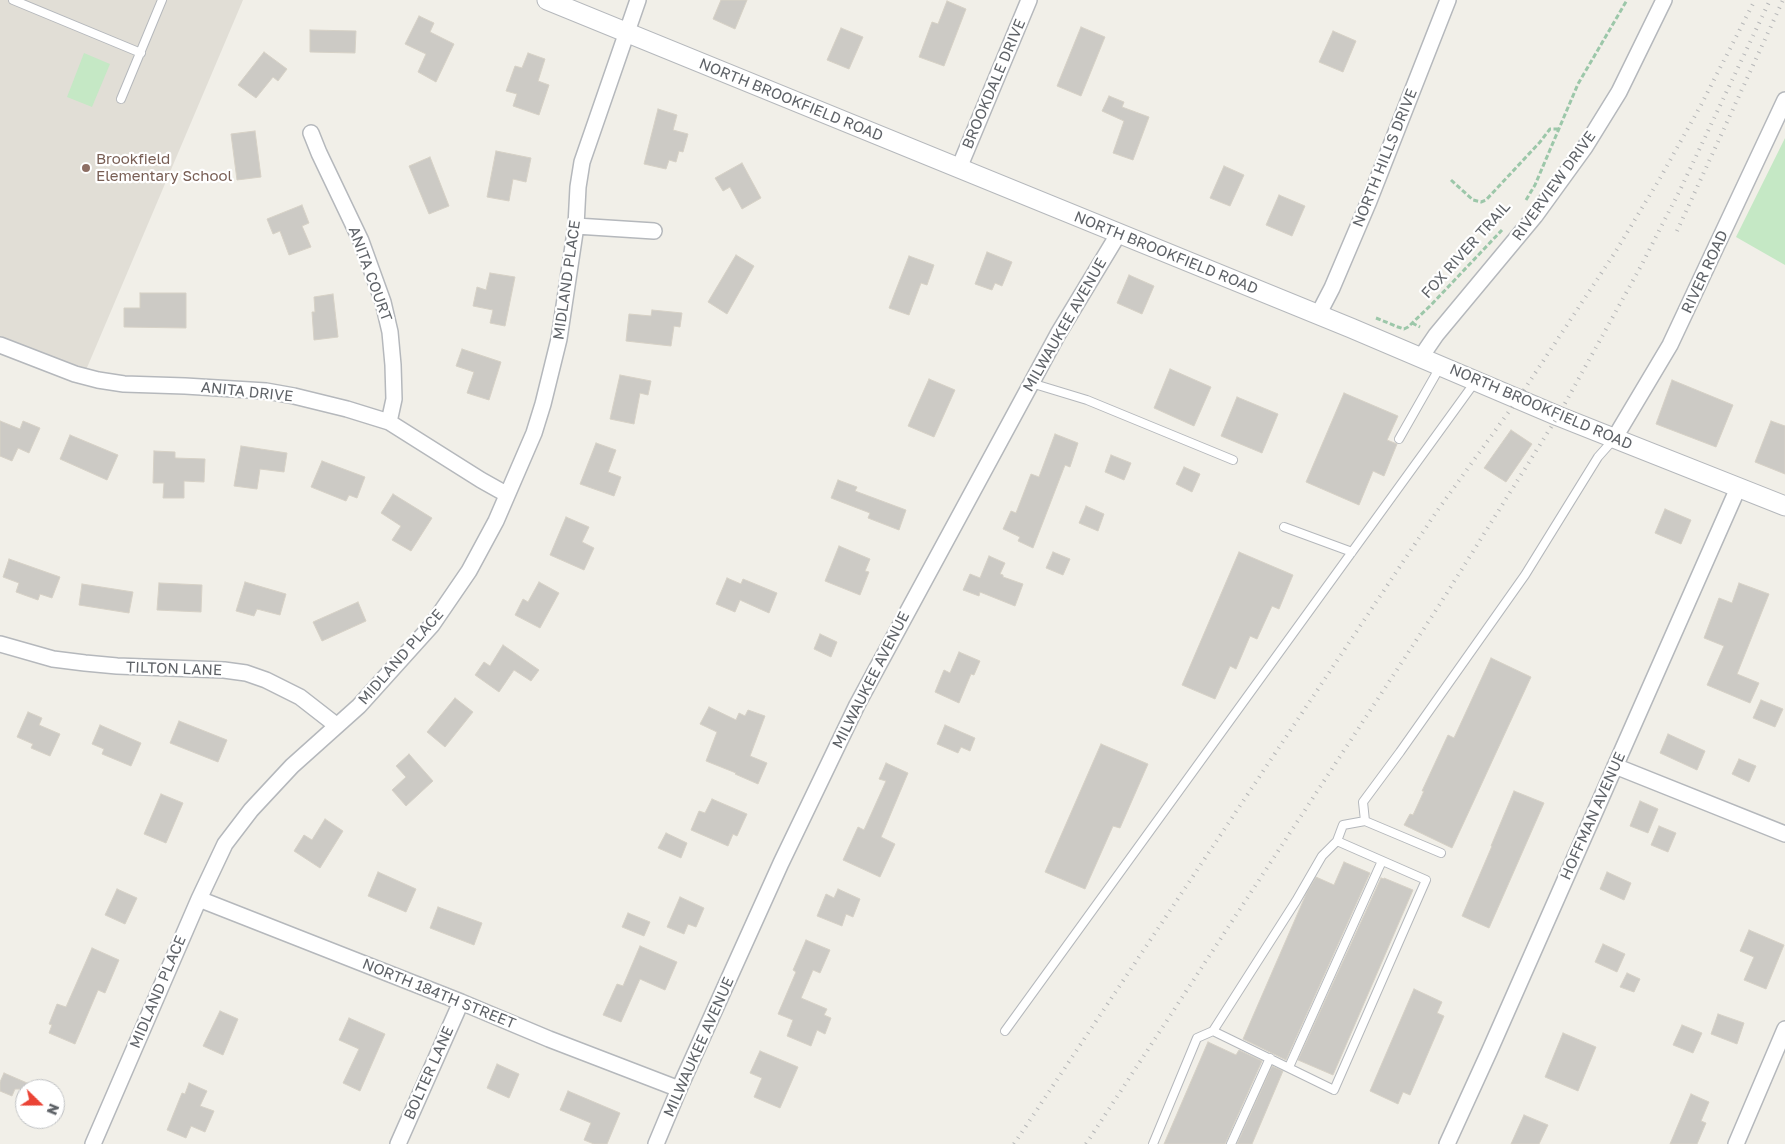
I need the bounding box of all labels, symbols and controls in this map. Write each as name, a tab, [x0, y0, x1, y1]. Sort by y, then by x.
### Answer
street label: BROOKDALE DRIVE	[959, 16, 1029, 152]
street label: NORTH BROOKFIELD ROAD	[696, 55, 886, 145]
street label: NORTH HILLS DRIVE	[1349, 86, 1421, 230]
street label: RIVERVIEW DRIVE	[1508, 128, 1600, 244]
place label: Brookfield Elementary School	[96, 150, 232, 185]
marker: Brookfield Elementary School	[80, 162, 92, 174]
street label: FOX RIVER TRAIL	[1418, 198, 1514, 302]
street label: NORTH BROOKFIELD ROAD	[1071, 208, 1261, 298]
street label: MIDLAND PLACE	[550, 219, 584, 341]
street label: ANITA COURT	[344, 224, 396, 324]
street label: RIVER ROAD	[1678, 228, 1732, 316]
street label: MILWAUKEE AVENUE	[1019, 255, 1111, 395]
street label: NORTH BROOKFIELD ROAD	[1447, 360, 1635, 454]
street label: ANITA DRIVE	[200, 378, 294, 406]
street label: MIDLAND PLACE	[355, 606, 447, 708]
street label: MILWAUKEE AVENUE	[829, 609, 913, 751]
street label: TILTON LANE	[126, 658, 222, 680]
street label: HOFFMAN AVENUE	[1557, 749, 1629, 883]
street label: MIDLAND PLACE	[126, 933, 190, 1051]
street label: NORTH 184TH STREET	[360, 955, 518, 1033]
street label: MILWAUKEE AVENUE	[660, 974, 738, 1120]
street label: BOLTER LANE	[400, 1023, 458, 1123]
north arrow	[15, 1079, 65, 1129]
text: N	[44, 1101, 63, 1118]

